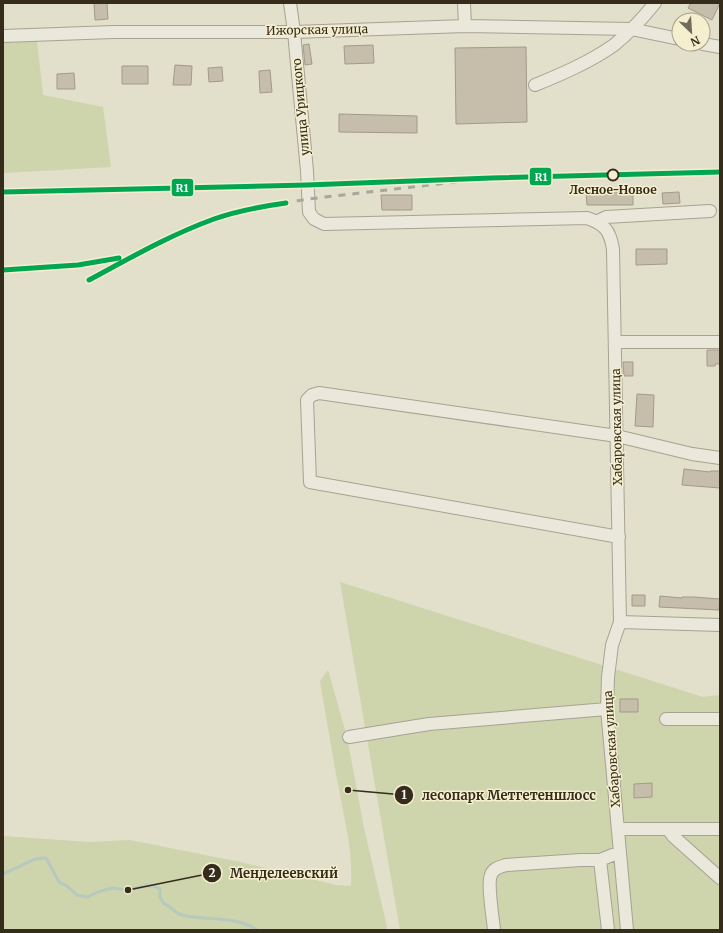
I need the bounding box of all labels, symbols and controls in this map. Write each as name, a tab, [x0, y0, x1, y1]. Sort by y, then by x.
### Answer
north arrow	[671, 12, 711, 52]
street label: Ижорская улица	[266, 21, 369, 38]
text: N	[688, 33, 702, 49]
street label: улица Урицкого	[289, 58, 312, 156]
line badge: R1	[529, 167, 552, 186]
marker: Лесное-Новое	[606, 168, 620, 182]
text: R1	[535, 170, 547, 184]
line badge: R1	[171, 178, 194, 197]
text: R1	[176, 181, 188, 195]
place label: Лесное-Новое	[569, 182, 657, 197]
street label: Хабаровская улица	[608, 368, 625, 486]
street label: Хабаровская улица	[600, 689, 623, 808]
callout: лесопарк Метгетеншлосс	[394, 783, 604, 808]
text: 1	[401, 787, 407, 802]
text: лесопарк Метгетеншлосс	[422, 787, 596, 804]
callout: Менделеевский	[202, 861, 346, 886]
text: 2	[208, 865, 216, 880]
text: Менделеевский	[230, 865, 338, 882]

